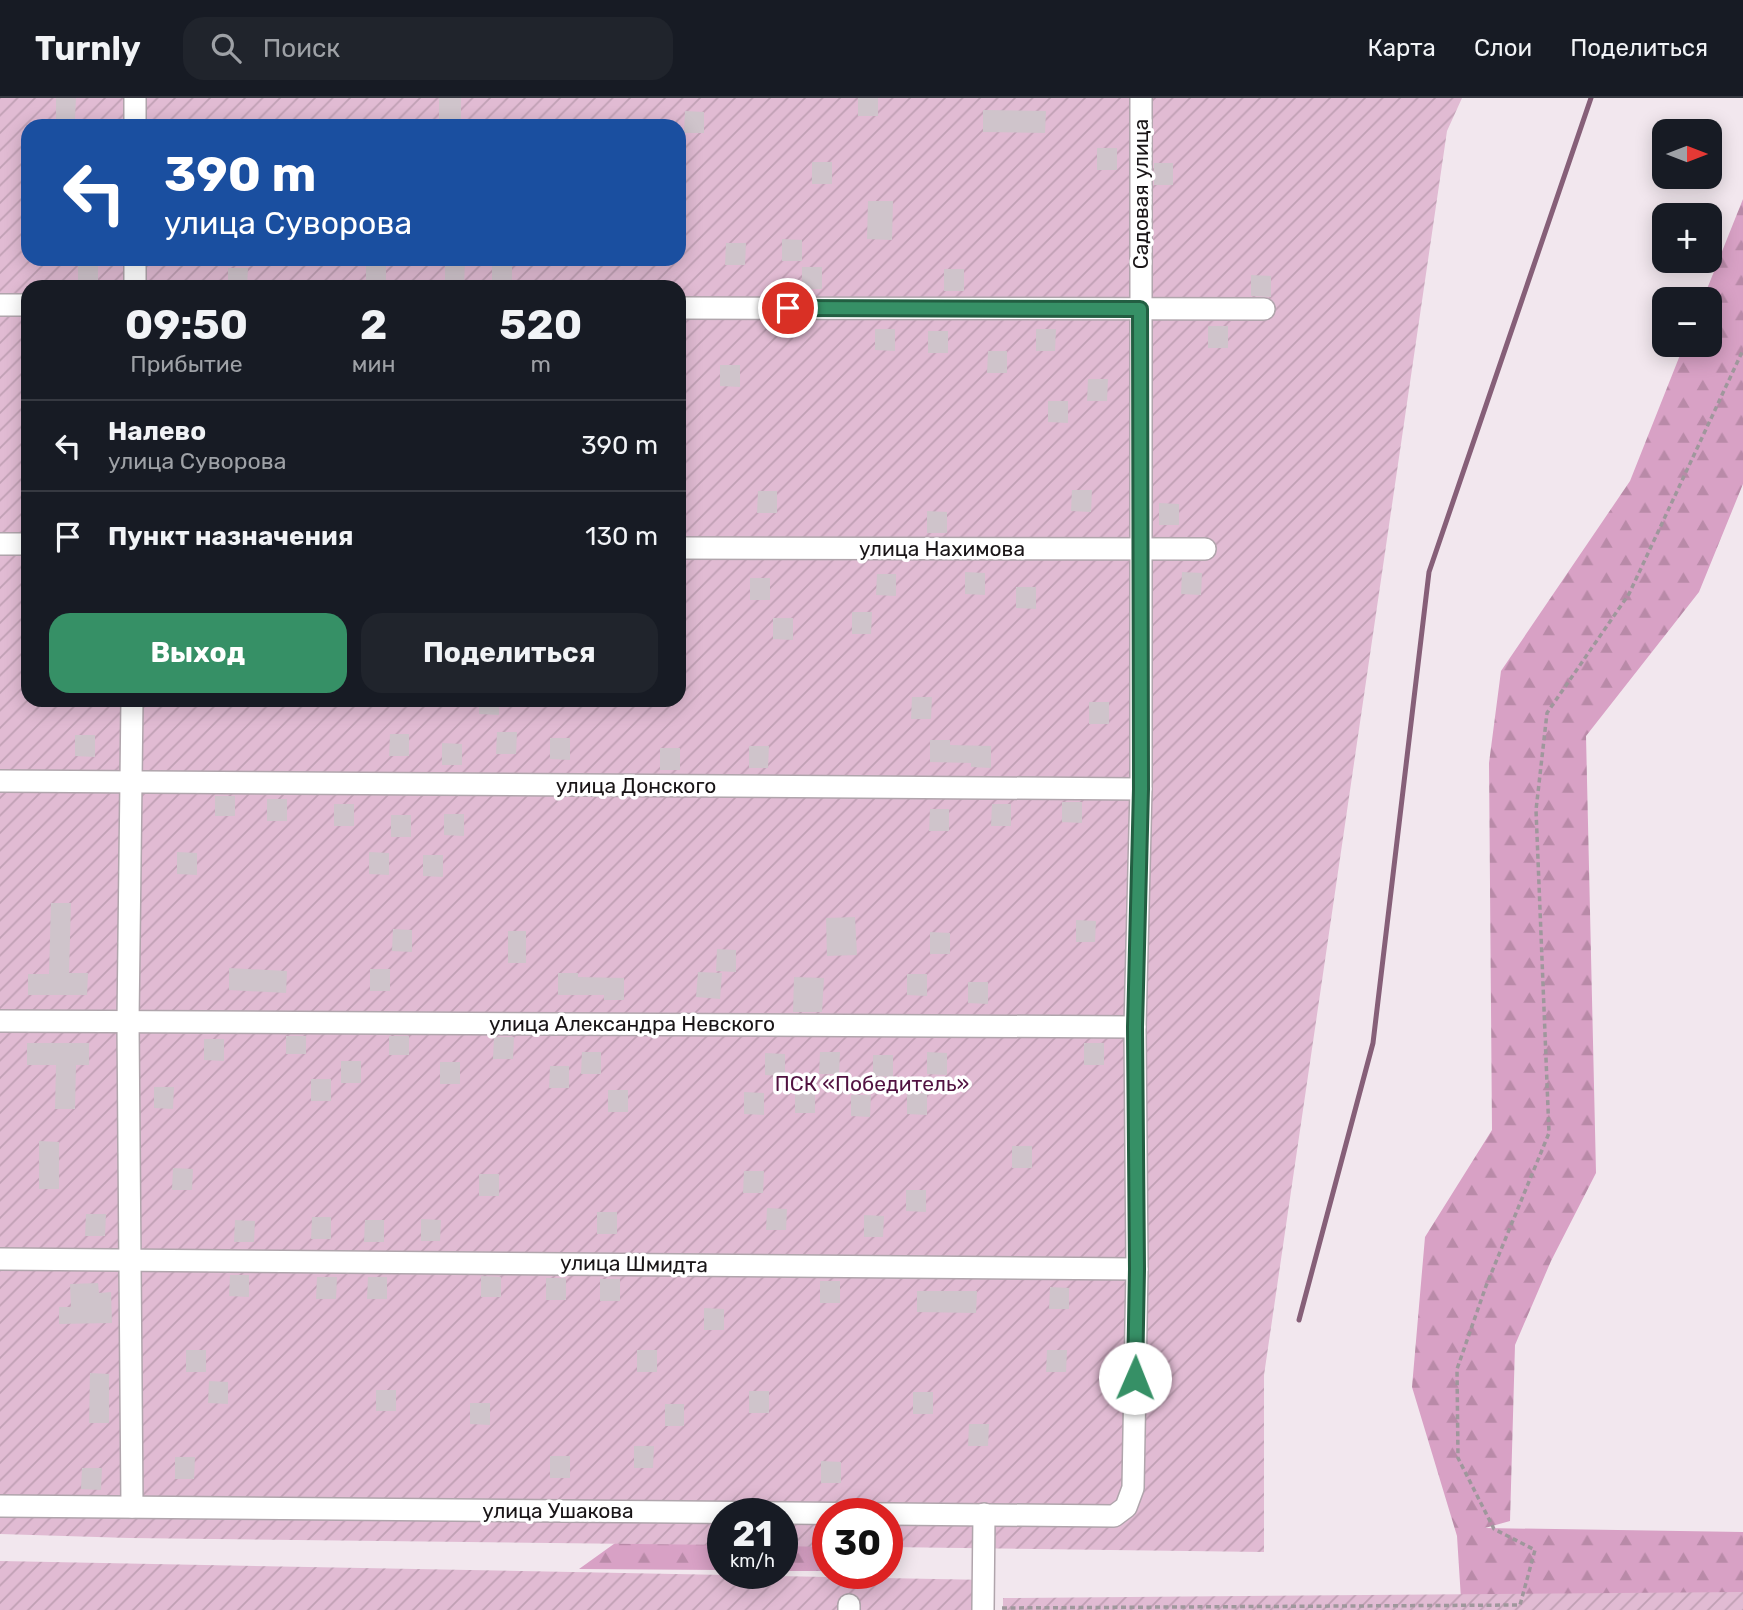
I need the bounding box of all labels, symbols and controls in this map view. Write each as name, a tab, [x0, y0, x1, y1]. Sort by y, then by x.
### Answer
search box	[183, 17, 673, 80]
text: Turnly	[35, 29, 141, 68]
icon: search	[207, 29, 245, 67]
text: Поиск	[263, 33, 340, 64]
text: Карта	[1367, 34, 1436, 62]
text: Слои	[1474, 34, 1532, 62]
text: Поделиться	[1570, 34, 1708, 62]
street label: Садовая улица	[1128, 119, 1153, 269]
north arrow	[1652, 119, 1722, 189]
map controls	[1652, 119, 1722, 357]
text: 390 m	[164, 145, 316, 203]
icon: left	[49, 147, 140, 238]
button: +	[1652, 203, 1722, 273]
text: улица Суворова	[164, 204, 412, 242]
pin	[758, 278, 818, 338]
button: −	[1652, 287, 1722, 357]
icon: arrive	[769, 289, 807, 327]
text: 09:50	[125, 300, 248, 350]
text: 2	[360, 300, 387, 350]
text: 520	[499, 300, 582, 350]
text: Прибытие	[130, 350, 243, 378]
text: мин	[352, 350, 396, 378]
text: m	[531, 350, 551, 378]
text: Налево	[108, 416, 206, 447]
icon: left	[49, 427, 87, 465]
text: 390 m	[581, 430, 658, 461]
text: улица Суворова	[108, 447, 286, 475]
icon: arrive	[49, 518, 87, 556]
text: Пункт назначения	[108, 521, 353, 552]
text: 130 m	[585, 521, 658, 552]
street label: улица Нахимова	[859, 536, 1025, 561]
button: Выход	[49, 613, 347, 693]
button: Поделиться	[361, 613, 658, 693]
street label: улица Донского	[556, 773, 716, 798]
street label: улица Александра Невского	[489, 1011, 775, 1036]
park label: ПСК «Победитель»	[775, 1071, 969, 1096]
street label: улица Шмидта	[560, 1250, 708, 1277]
position arrow	[1098, 1341, 1172, 1415]
street label: улица Ушакова	[482, 1498, 634, 1523]
speed limit sign: 30	[812, 1498, 903, 1589]
text: 21	[732, 1513, 773, 1555]
text: km/h	[730, 1550, 775, 1572]

